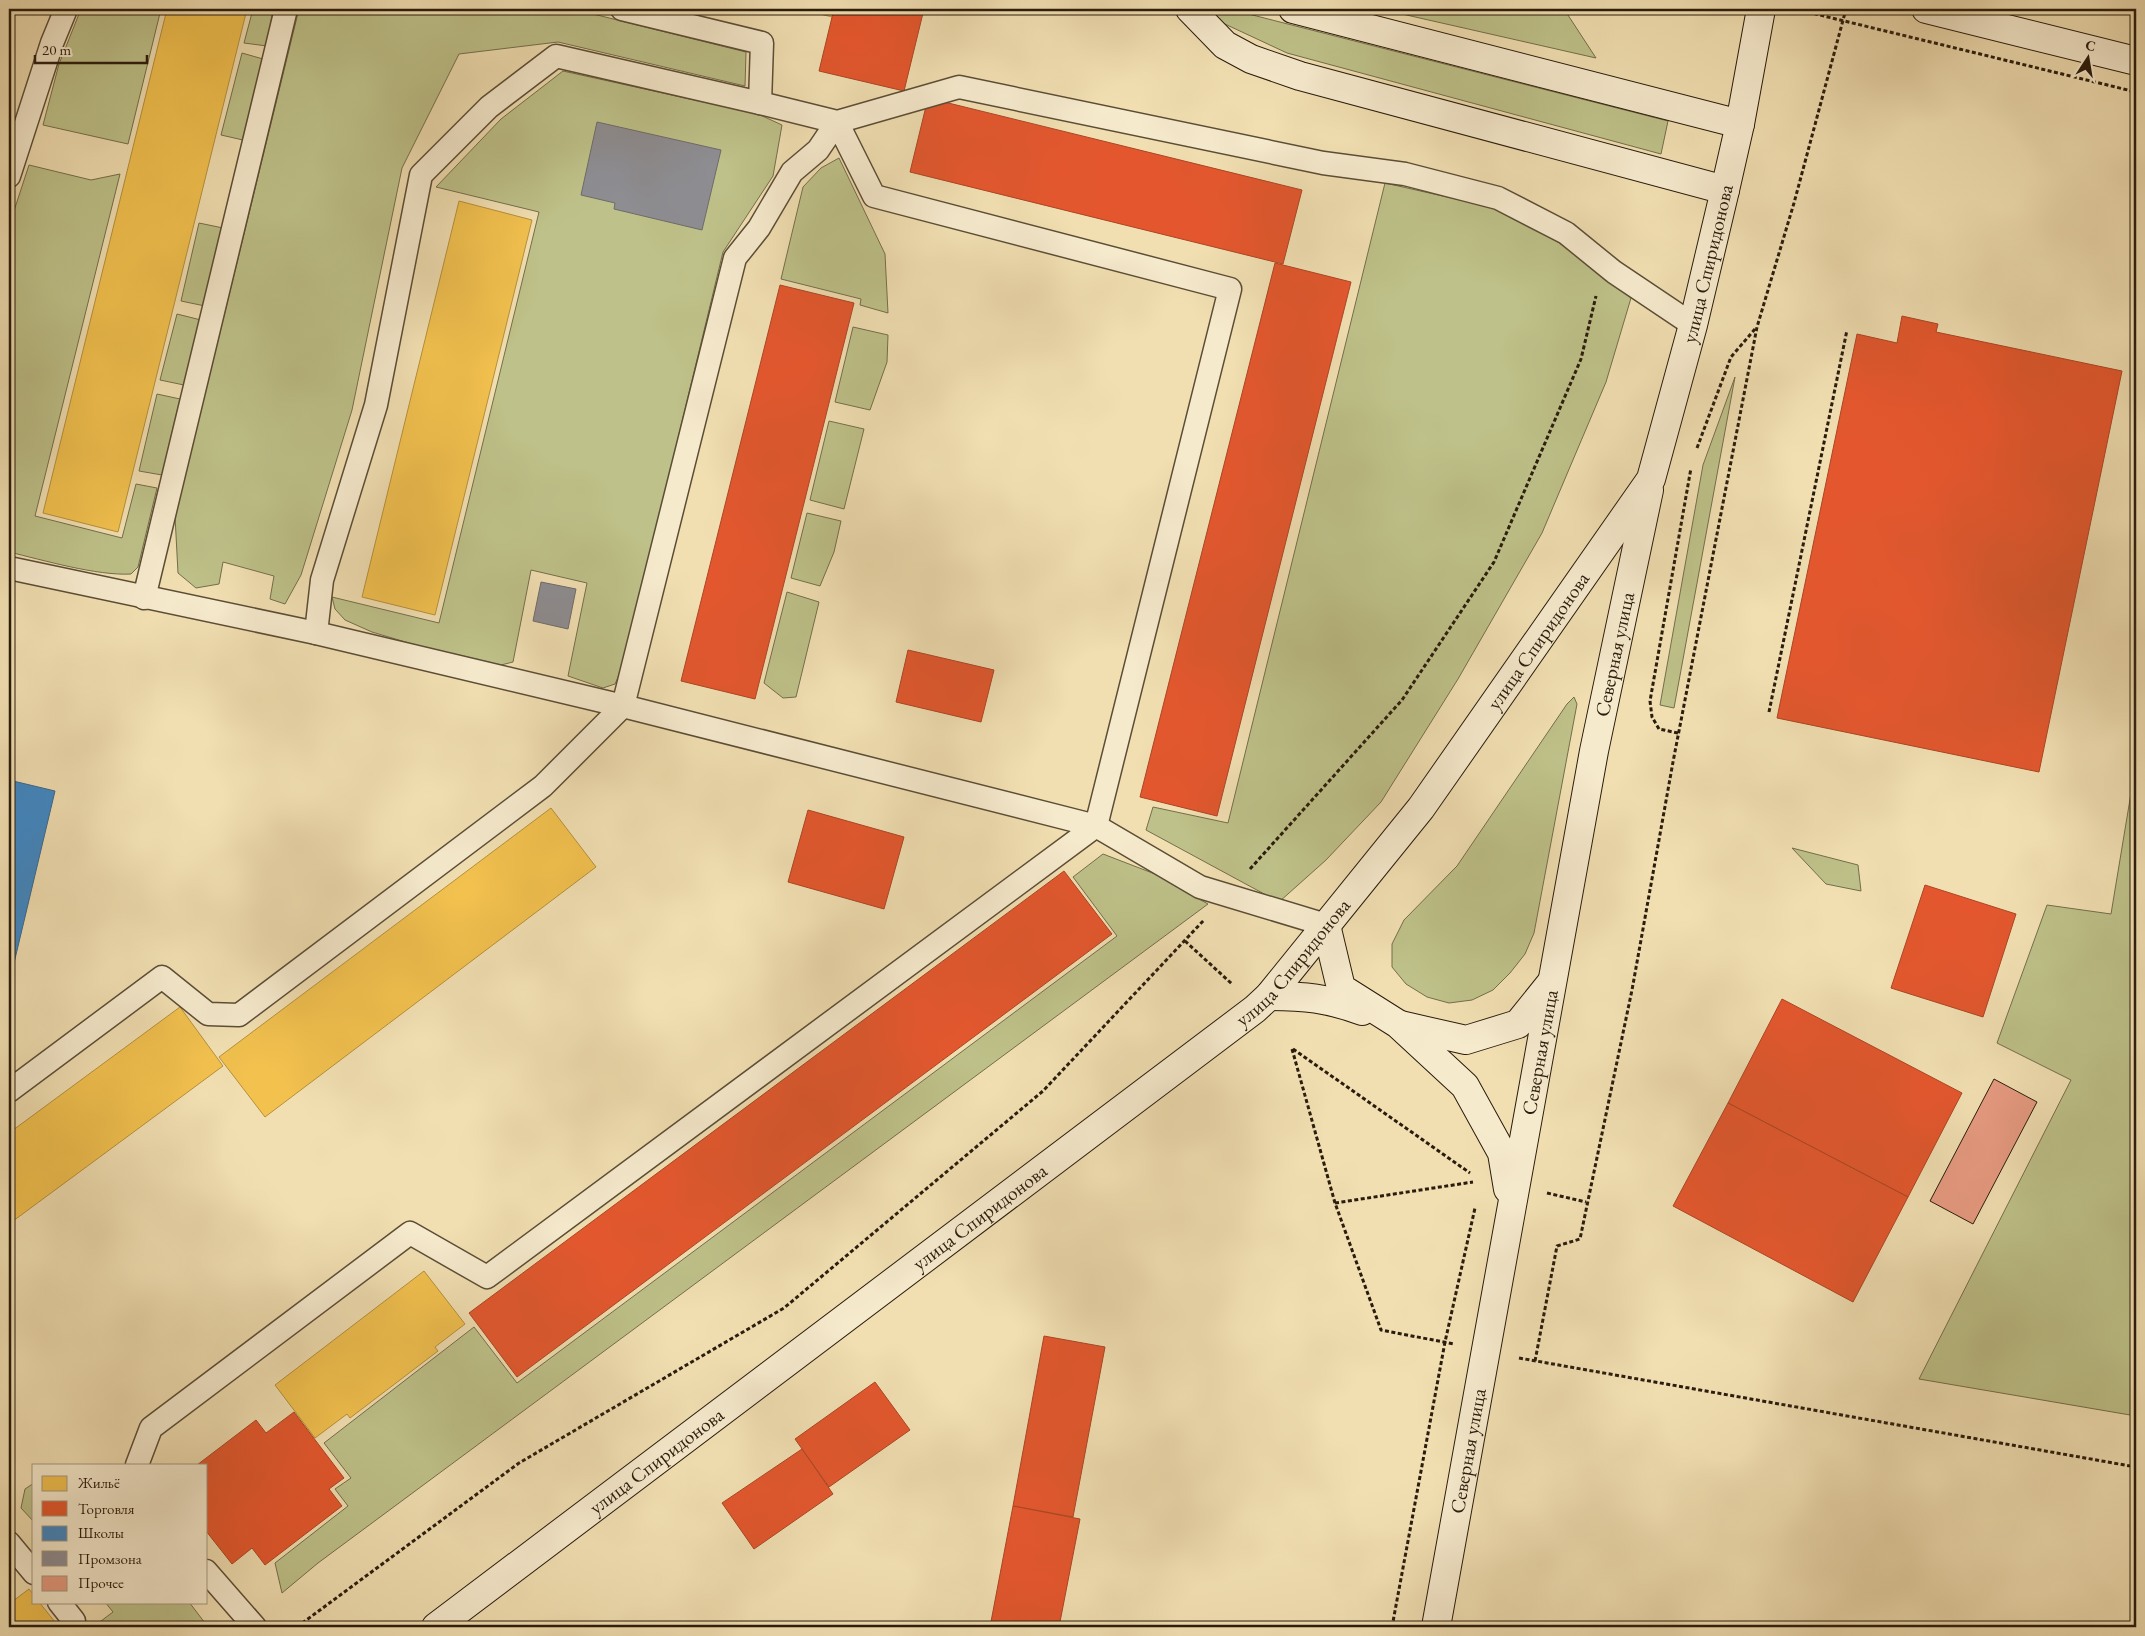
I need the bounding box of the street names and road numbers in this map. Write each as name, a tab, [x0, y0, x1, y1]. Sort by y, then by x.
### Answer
street label: улица Спиридонова	[1676, 182, 1739, 346]
street label: улица Спиридонова	[1481, 567, 1595, 715]
street label: Северная улица	[1589, 590, 1640, 719]
street label: улица Спиридонова	[1230, 893, 1356, 1032]
street label: Северная улица	[1516, 988, 1564, 1117]
street label: улица Спиридонова	[907, 1158, 1052, 1276]
street label: Северная улица	[1444, 1386, 1492, 1516]
street label: улица Спиридонова	[584, 1401, 729, 1520]

